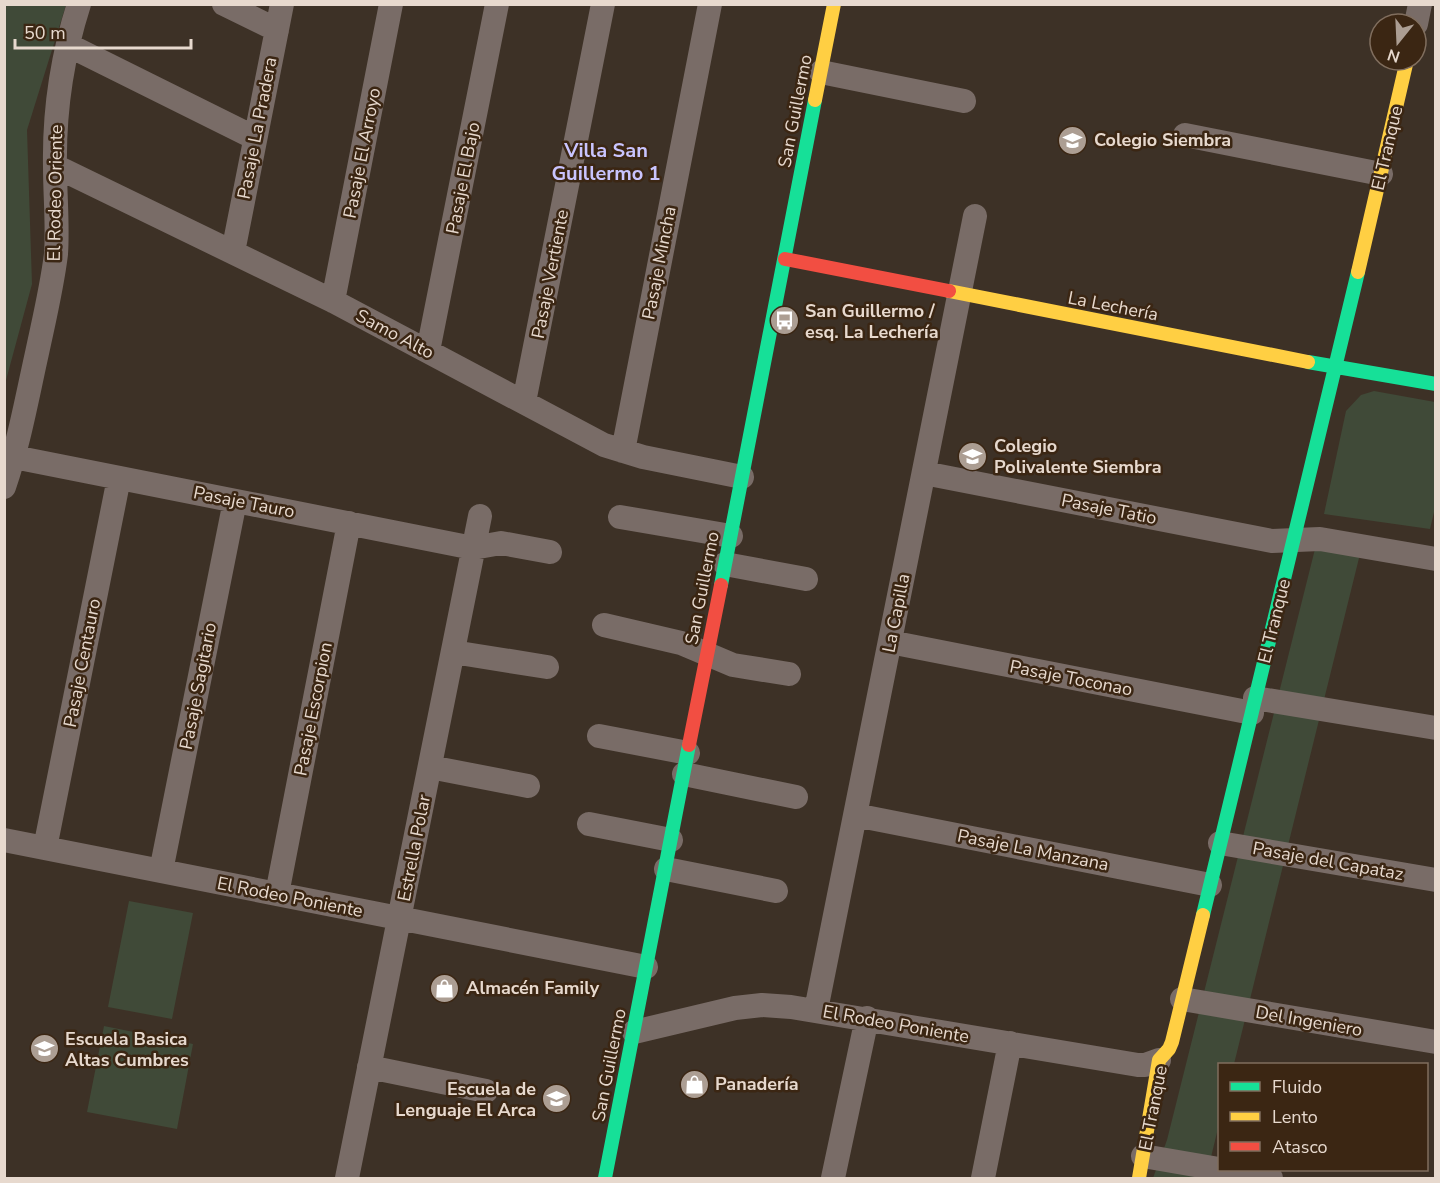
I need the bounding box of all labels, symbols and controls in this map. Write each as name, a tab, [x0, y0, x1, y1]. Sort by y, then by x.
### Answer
scale bar	[15, 12, 190, 50]
north arrow	[1368, 12, 1428, 72]
text: 50 m	[24, 21, 66, 45]
text: N	[1385, 43, 1403, 68]
street label: San Guillermo	[772, 52, 818, 170]
street label: Pasaje La Pradera	[231, 55, 283, 201]
street label: Pasaje El Arroyo	[338, 86, 386, 220]
street label: El Tranque	[1366, 103, 1408, 193]
street label: Pasaje El Bajo	[440, 120, 486, 236]
street label: El Rodeo Oriente	[42, 124, 68, 262]
school or university icon: Colegio Siembra	[1057, 124, 1089, 156]
place label: Colegio Siembra	[1094, 128, 1231, 152]
district label: Villa San Guillermo 1	[551, 137, 661, 187]
street label: Pasaje Mincha	[636, 204, 682, 322]
street label: Pasaje Vertiente	[526, 207, 574, 341]
street label: La Lechería	[1066, 285, 1160, 327]
place label: San Guillermo / esq. La Lechería	[805, 299, 939, 344]
street label: Samo Alto	[352, 303, 438, 365]
bus stop icon: San Guillermo / esq. La Lechería	[768, 305, 800, 337]
place label: Colegio Polivalente Siembra	[994, 434, 1162, 479]
school or university icon: Colegio Polivalente Siembra	[957, 440, 989, 472]
street label: Pasaje Tauro	[191, 480, 297, 524]
street label: Pasaje Tatio	[1059, 488, 1159, 530]
street label: San Guillermo	[679, 529, 725, 647]
street label: La Capilla	[877, 571, 915, 655]
street label: El Tranque	[1252, 576, 1296, 666]
street label: Pasaje Centauro	[58, 597, 106, 729]
street label: Pasaje Sagitario	[174, 620, 222, 752]
street label: Pasaje Escorpion	[288, 640, 338, 778]
street label: Pasaje Toconao	[1008, 654, 1134, 702]
street label: Estrella Polar	[392, 792, 436, 903]
street label: Pasaje La Manzana	[955, 824, 1111, 876]
street label: Pasaje del Capataz	[1251, 836, 1405, 886]
street label: El Rodeo Poniente	[215, 871, 365, 923]
shop icon: Almacén Family	[429, 972, 461, 1004]
place label: Almacén Family	[466, 976, 600, 1000]
street label: El Rodeo Poniente	[821, 999, 971, 1049]
street label: Del Ingeniero	[1254, 1000, 1364, 1042]
street label: San Guillermo	[586, 1006, 632, 1124]
place label: Escuela Basica Altas Cumbres	[65, 1027, 189, 1072]
school or university icon: Escuela Basica Altas Cumbres	[28, 1033, 60, 1065]
street label: El Tranque	[1133, 1063, 1173, 1153]
legend	[1218, 1063, 1428, 1171]
shop icon: Panadería	[678, 1068, 710, 1100]
place label: Panadería	[715, 1072, 799, 1096]
text: Fluido	[1272, 1075, 1322, 1099]
place label: Escuela de Lenguaje El Arca	[395, 1077, 536, 1122]
school or university icon: Escuela de Lenguaje El Arca	[541, 1083, 573, 1115]
text: Lento	[1272, 1105, 1318, 1129]
text: Atasco	[1272, 1135, 1328, 1159]

